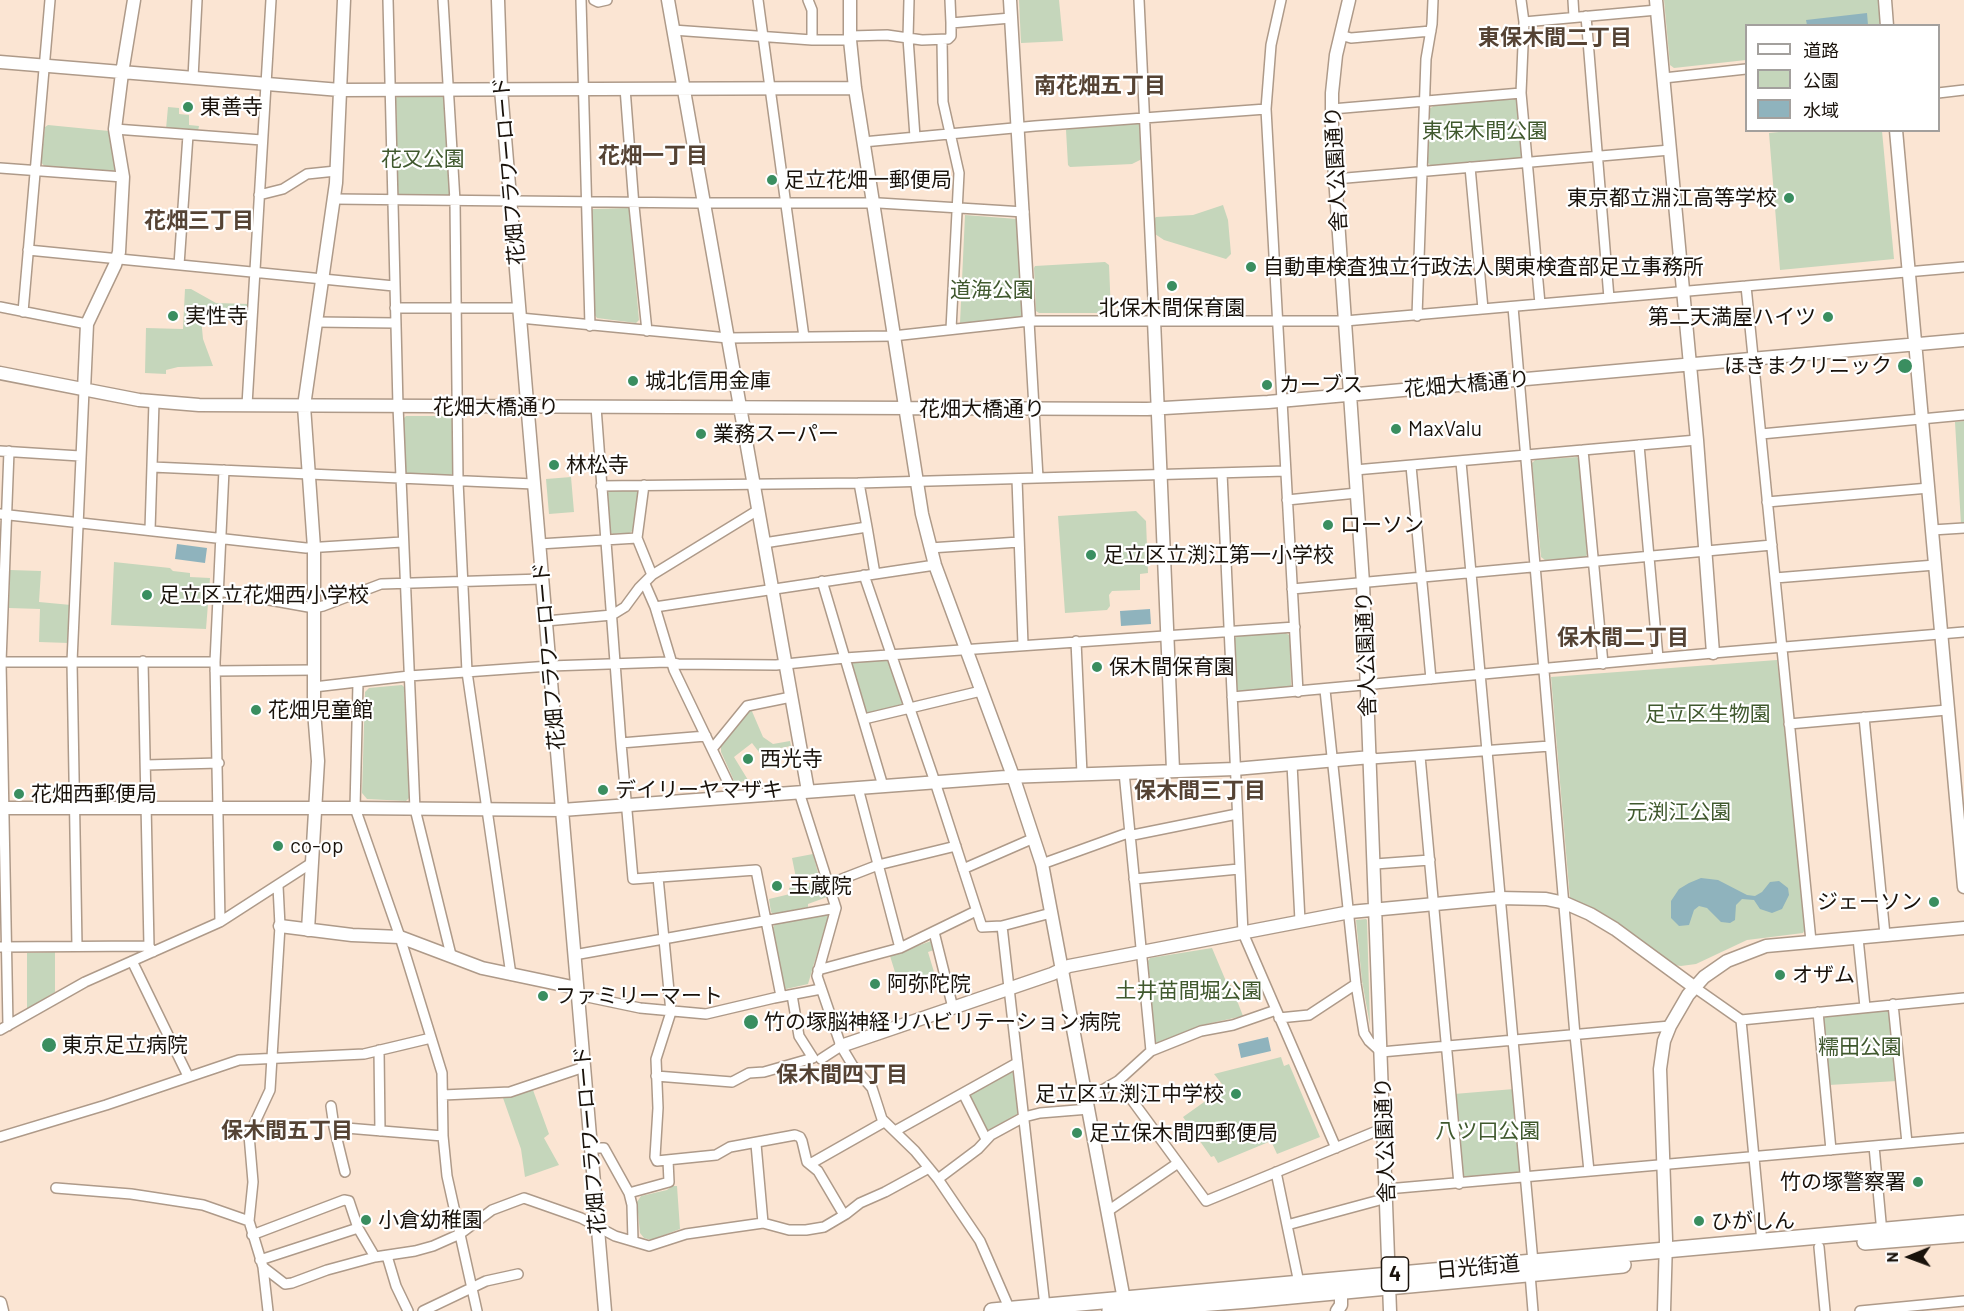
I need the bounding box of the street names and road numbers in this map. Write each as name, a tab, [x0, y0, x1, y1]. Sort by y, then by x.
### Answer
street label: 花畑フラワーロード	[488, 76, 530, 266]
street label: 舎人公園通り	[1320, 105, 1352, 233]
street label: 花畑大橋通り	[1403, 366, 1531, 402]
street label: 花畑大橋通り	[433, 394, 559, 420]
street label: 花畑大橋通り	[919, 396, 1045, 422]
street label: 花畑フラワーロード	[528, 561, 570, 751]
street label: 舎人公園通り	[1351, 591, 1381, 717]
street label: 花畑フラワーロード	[569, 1045, 611, 1235]
street label: 舎人公園通り	[1370, 1077, 1400, 1203]
street label: 日光街道	[1435, 1251, 1521, 1283]
road number: 4	[1382, 1257, 1408, 1291]

